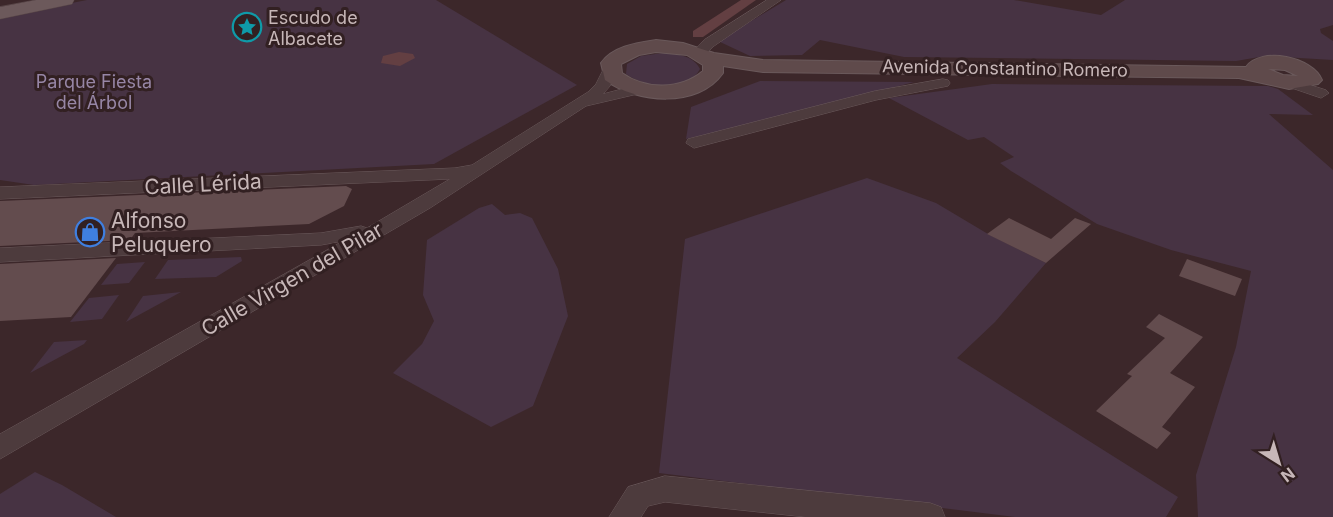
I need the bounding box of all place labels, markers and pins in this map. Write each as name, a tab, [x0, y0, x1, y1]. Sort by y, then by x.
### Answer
place label: Escudo de Albacete	[268, 7, 358, 49]
place icon: Escudo de Albacete	[231, 11, 263, 43]
place label: Alfonso Peluquero	[111, 208, 212, 257]
shop icon: Alfonso Peluquero	[74, 216, 106, 248]

